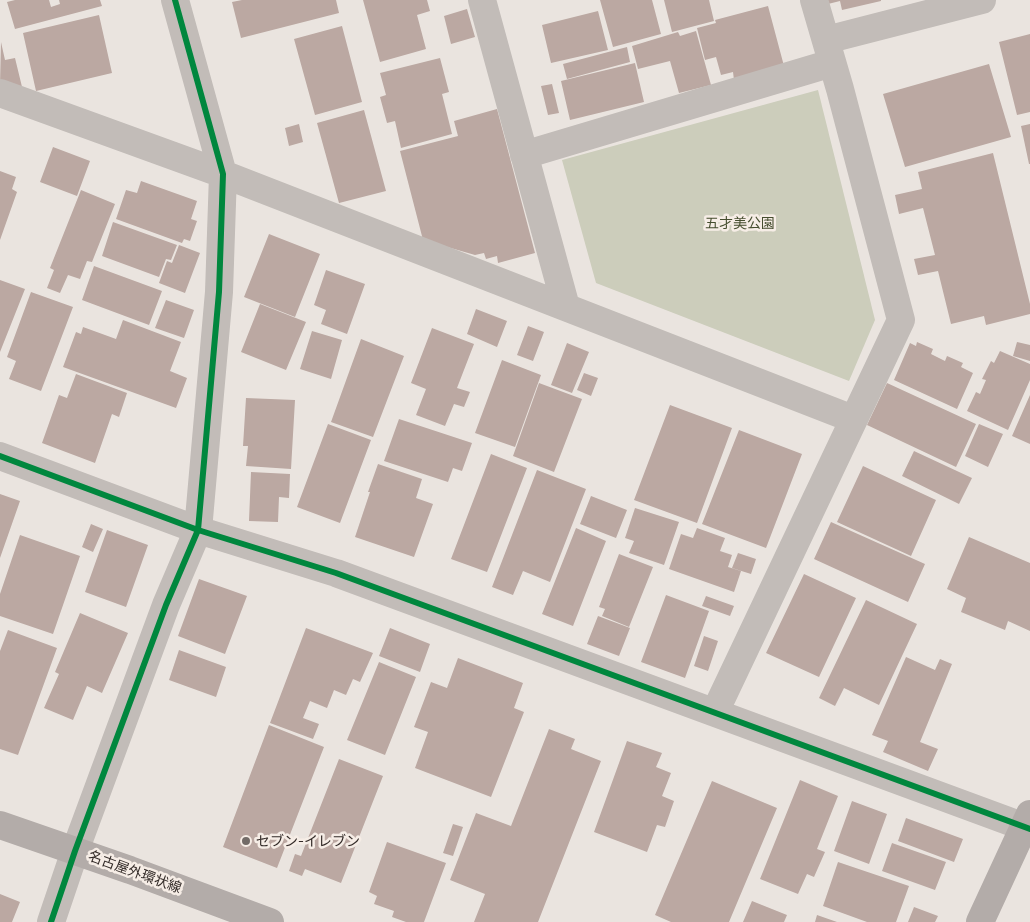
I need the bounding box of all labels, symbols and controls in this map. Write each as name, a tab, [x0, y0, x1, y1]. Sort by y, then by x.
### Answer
park label: 五才美公園	[705, 215, 775, 231]
place label: セブン-イレブン	[256, 833, 360, 849]
marker: セブン-イレブン	[240, 835, 252, 847]
street label: 名古屋外環状線	[86, 847, 184, 897]

